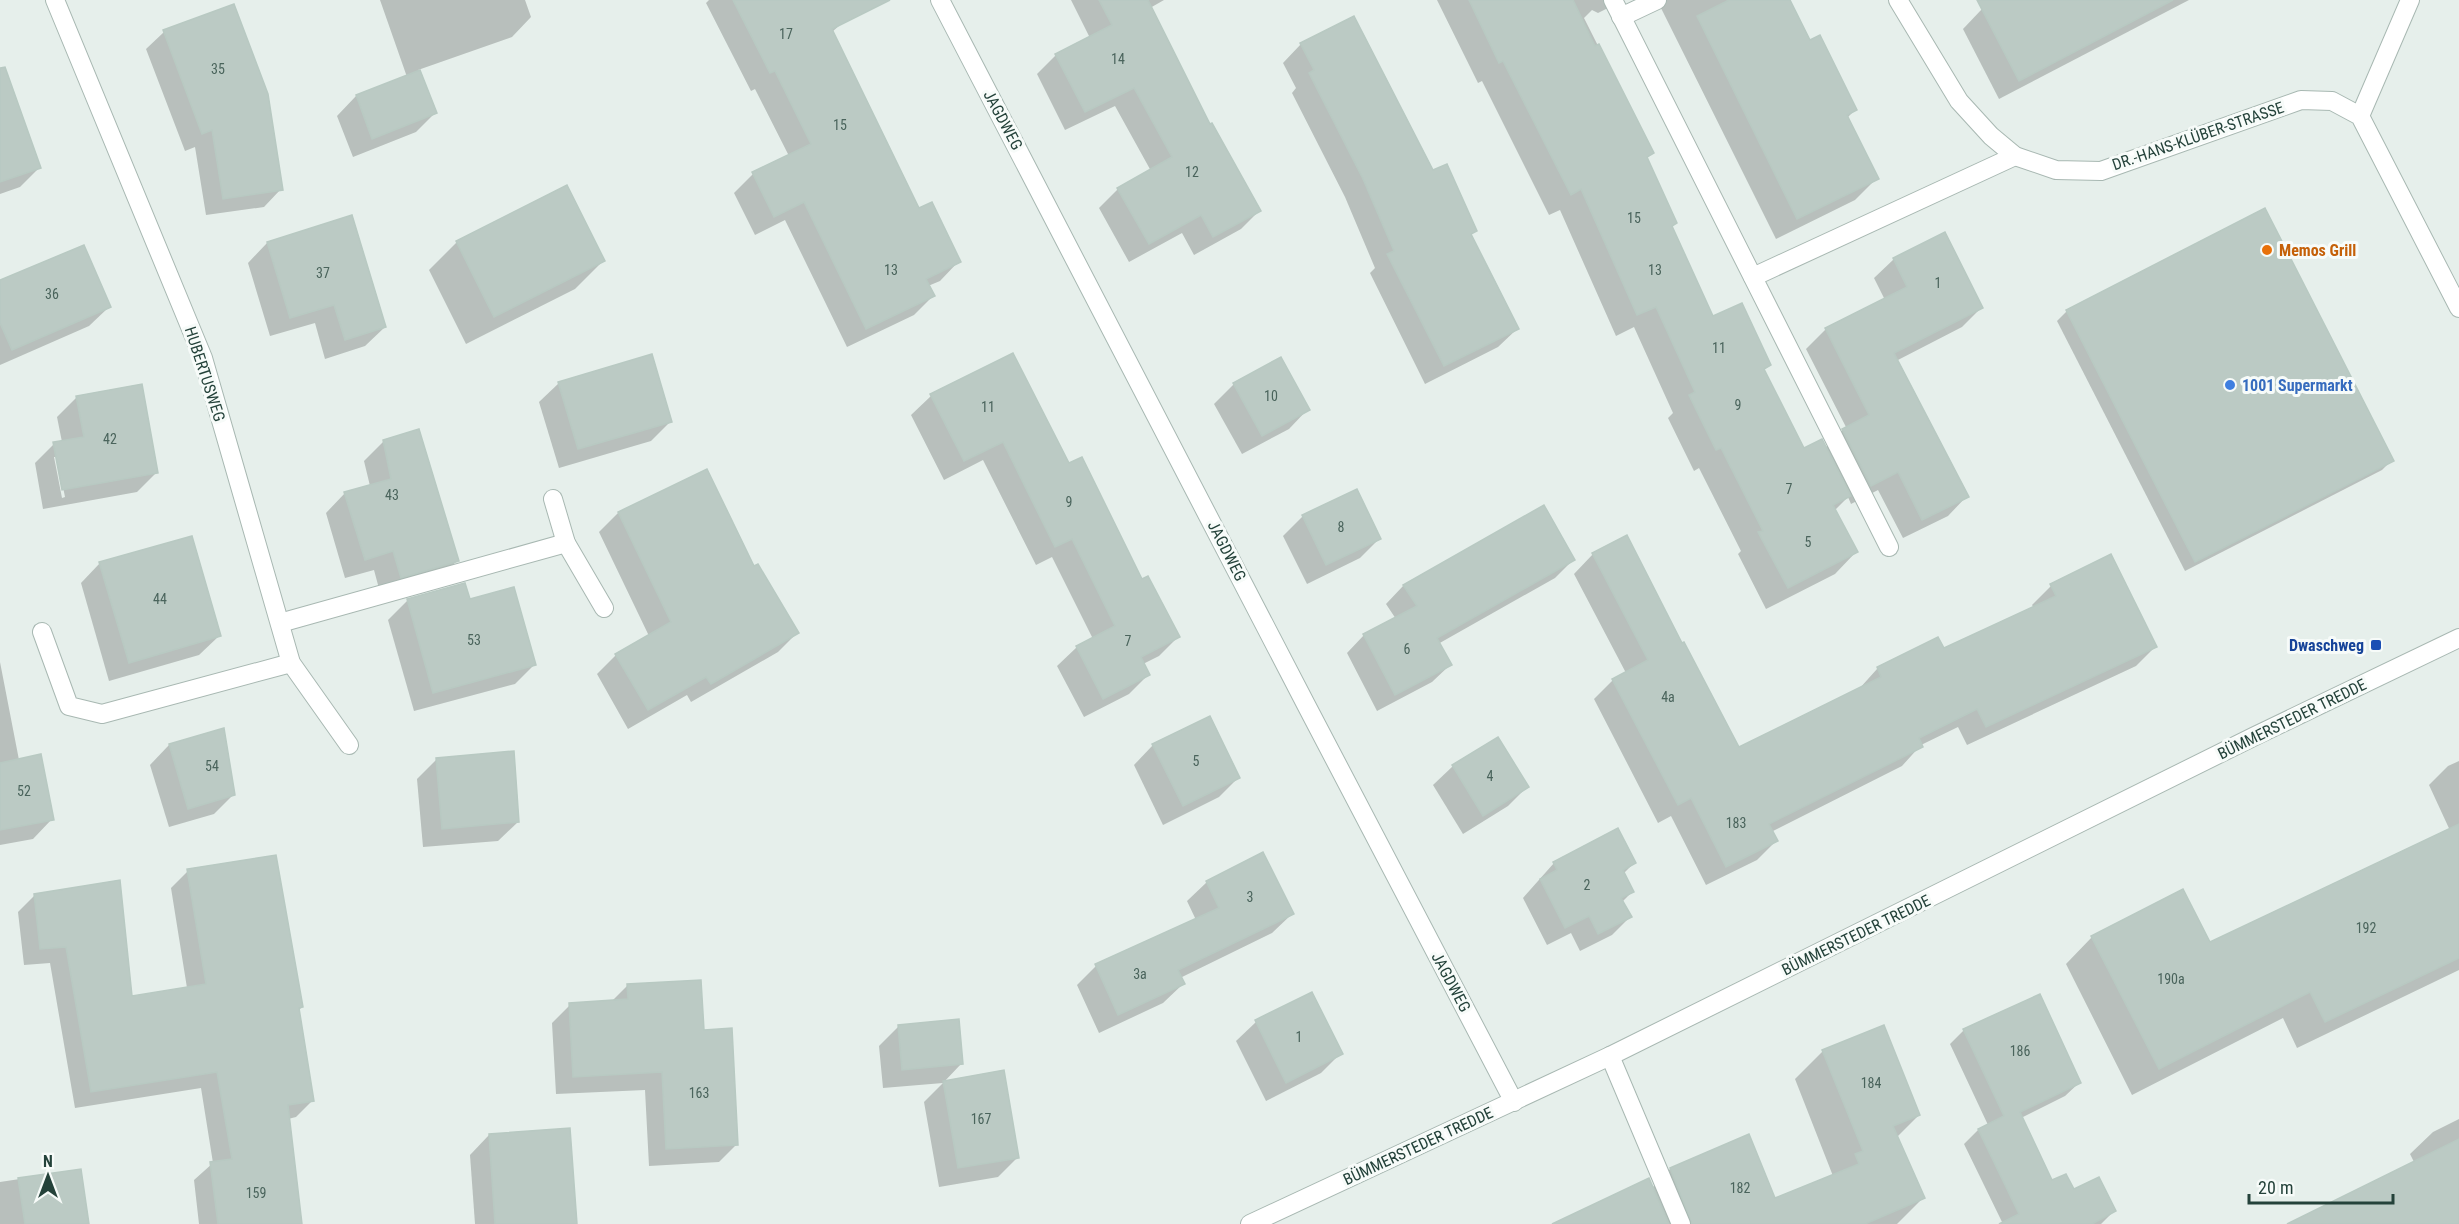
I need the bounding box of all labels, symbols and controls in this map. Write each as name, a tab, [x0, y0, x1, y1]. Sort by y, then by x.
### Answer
house number: 17	[779, 26, 793, 42]
house number: 14	[1111, 51, 1125, 67]
house number: 35	[211, 61, 225, 77]
street label: JAGDWEG	[979, 87, 1027, 153]
street label: DR.-HANS-KLÜBER-STRASSE	[2110, 98, 2286, 174]
house number: 15	[833, 117, 847, 133]
house number: 12	[1185, 164, 1199, 180]
house number: 15	[1627, 210, 1641, 226]
place label: Memos Grill	[2279, 241, 2356, 260]
marker: Memos Grill	[2260, 243, 2274, 257]
house number: 13	[884, 262, 898, 278]
house number: 13	[1648, 262, 1662, 278]
house number: 37	[316, 265, 330, 281]
house number: 1	[1935, 275, 1941, 291]
house number: 36	[45, 286, 59, 302]
street label: HUBERTUSWEG	[181, 324, 229, 424]
house number: 11	[1712, 340, 1726, 356]
place label: 1001 Supermarkt	[2242, 376, 2353, 395]
marker: 1001 Supermarkt	[2223, 378, 2237, 392]
house number: 10	[1264, 388, 1278, 404]
house number: 9	[1735, 397, 1741, 413]
house number: 11	[981, 399, 995, 415]
house number: 42	[103, 431, 117, 447]
house number: 7	[1786, 481, 1793, 497]
house number: 43	[385, 487, 399, 503]
house number: 9	[1066, 494, 1072, 510]
street label: JAGDWEG	[1204, 518, 1250, 584]
house number: 8	[1338, 519, 1345, 535]
house number: 5	[1805, 534, 1812, 550]
house number: 44	[153, 591, 167, 607]
house number: 53	[467, 632, 481, 648]
house number: 7	[1125, 633, 1132, 649]
place label: Dwaschweg	[2289, 636, 2364, 655]
marker: Dwaschweg	[2369, 638, 2383, 652]
house number: 6	[1404, 641, 1411, 657]
street label: BÜMMERSTEDER TREDDE	[2215, 675, 2369, 763]
house number: 4a	[1661, 689, 1675, 705]
house number: 5	[1193, 753, 1200, 769]
house number: 54	[205, 758, 219, 774]
house number: 4	[1487, 768, 1494, 784]
house number: 52	[17, 783, 31, 799]
house number: 183	[1726, 815, 1746, 831]
house number: 2	[1584, 877, 1591, 893]
house number: 3	[1247, 889, 1253, 905]
street label: BÜMMERSTEDER TREDDE	[1779, 891, 1933, 979]
house number: 192	[2356, 920, 2376, 936]
street label: JAGDWEG	[1427, 949, 1475, 1015]
house number: 3a	[1133, 966, 1147, 982]
house number: 190a	[2157, 971, 2185, 987]
house number: 1	[1296, 1029, 1302, 1045]
house number: 186	[2010, 1043, 2030, 1059]
house number: 184	[1861, 1075, 1881, 1091]
house number: 163	[689, 1085, 709, 1101]
street label: BÜMMERSTEDER TREDDE	[1340, 1103, 1496, 1189]
house number: 167	[971, 1111, 991, 1127]
north arrow	[18, 1146, 78, 1206]
text: N	[43, 1152, 53, 1171]
scale bar	[2249, 1167, 2393, 1205]
text: 20 m	[2258, 1177, 2293, 1198]
house number: 182	[1730, 1180, 1750, 1196]
house number: 159	[246, 1185, 266, 1201]

